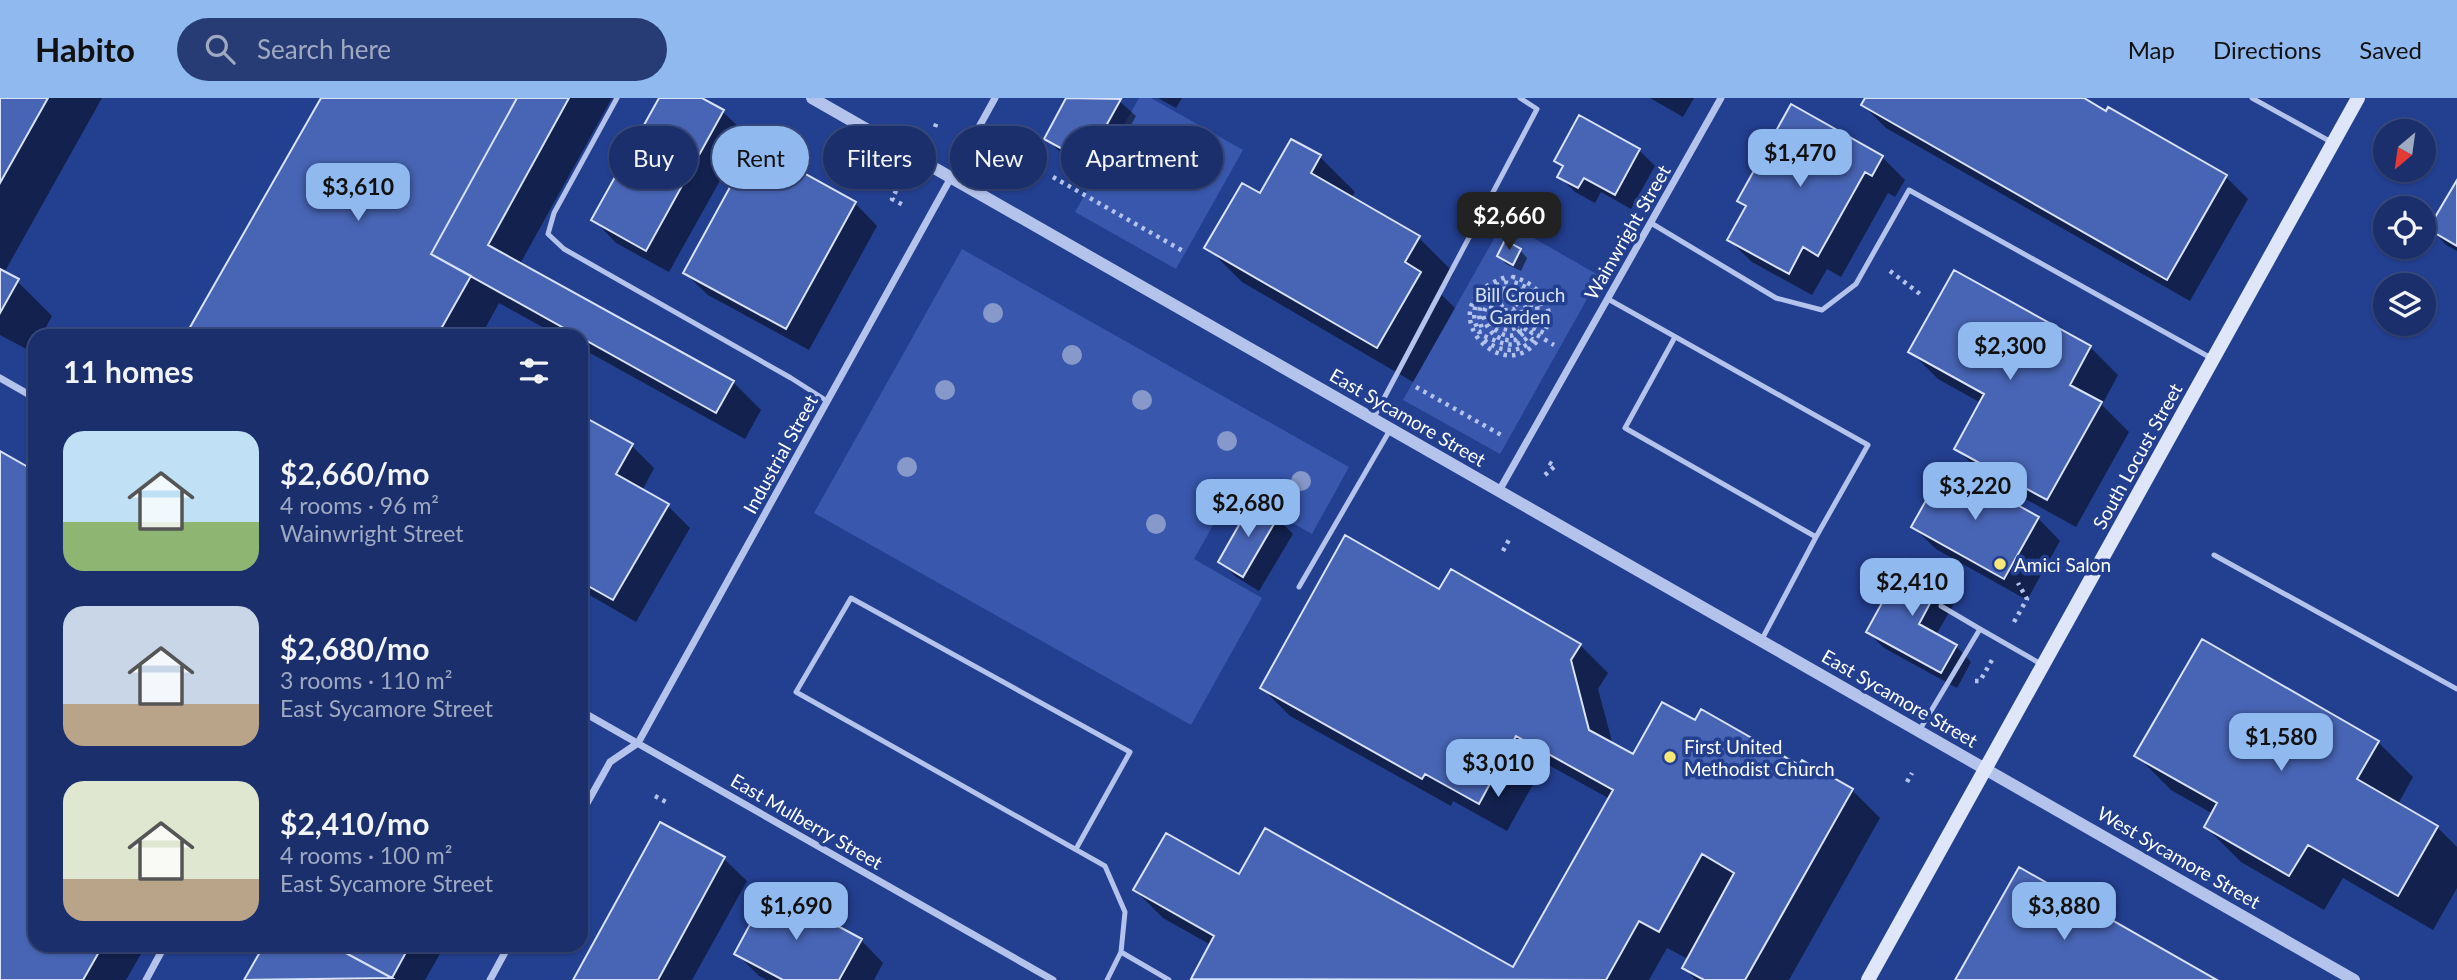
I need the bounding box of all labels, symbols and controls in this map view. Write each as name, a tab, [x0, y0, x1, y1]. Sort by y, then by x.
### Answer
search box	[177, 18, 667, 81]
text: Habito	[35, 29, 135, 69]
icon: search	[201, 30, 239, 68]
text: Search here	[257, 33, 391, 65]
text: Map	[2128, 35, 2175, 64]
text: Directions	[2213, 35, 2321, 64]
text: Saved	[2359, 35, 2422, 64]
north arrow	[2373, 119, 2436, 182]
map controls	[2373, 119, 2436, 336]
chip: Buy	[609, 126, 698, 189]
chip: Rent	[712, 126, 809, 189]
chip: Filters	[823, 126, 936, 189]
chip: New	[950, 126, 1047, 189]
chip: Apartment	[1061, 126, 1223, 189]
pin: $1,470	[1743, 130, 1857, 189]
text: $1,470	[1764, 138, 1836, 166]
street label: Wainwright Street	[1579, 160, 1675, 303]
pin: $3,610	[301, 164, 415, 223]
text: $3,610	[322, 172, 394, 200]
pin: $2,660	[1452, 192, 1566, 252]
button: locate	[2373, 196, 2436, 259]
text: $2,660	[1473, 201, 1545, 229]
button: layers	[2373, 273, 2436, 336]
park label: Bill Crouch Garden	[1475, 283, 1565, 328]
pin: $2,300	[1953, 322, 2067, 382]
text: $2,300	[1974, 331, 2046, 359]
icon: filters	[515, 352, 553, 390]
text: 11 homes	[63, 353, 194, 389]
street label: East Sycamore Street	[1326, 363, 1490, 471]
street label: South Locust Street	[2087, 379, 2187, 533]
street label: Industrial Street	[738, 390, 822, 517]
text: $2,660/mo	[280, 455, 429, 491]
icon: home	[119, 459, 203, 543]
pin: $3,220	[1918, 462, 2032, 522]
text: $3,220	[1939, 471, 2011, 499]
pin: $2,680	[1191, 480, 1305, 539]
text: $2,680	[1212, 488, 1284, 516]
text: 4 rooms · 96 m²	[280, 491, 439, 519]
text: Wainwright Street	[280, 519, 464, 547]
place label: Amici Salon	[2014, 553, 2111, 576]
marker: Amici Salon	[1992, 556, 2008, 572]
pin: $2,410	[1855, 559, 1969, 618]
text: $2,410	[1876, 567, 1948, 595]
text: $2,680/mo	[280, 630, 429, 666]
icon: home	[119, 634, 203, 718]
street label: East Sycamore Street	[1818, 644, 1982, 752]
text: 3 rooms · 110 m²	[280, 666, 452, 694]
text: East Sycamore Street	[280, 694, 493, 722]
pin: $1,580	[2224, 714, 2338, 773]
text: $1,580	[2245, 722, 2317, 750]
place label: First United Methodist Church	[1684, 735, 1835, 780]
pin: $3,010	[1441, 740, 1555, 799]
text: $3,010	[1462, 748, 1534, 776]
marker: First United Methodist Church	[1662, 749, 1678, 765]
street label: East Mulberry Street	[727, 768, 887, 874]
street label: West Sycamore Street	[2093, 801, 2265, 913]
text: $2,410/mo	[280, 805, 429, 841]
icon: home	[119, 809, 203, 893]
text: 4 rooms · 100 m²	[280, 841, 452, 869]
text: East Sycamore Street	[280, 869, 493, 897]
pin: $1,690	[739, 882, 853, 942]
pin: $3,880	[2007, 882, 2121, 942]
text: $1,690	[760, 891, 832, 919]
text: $3,880	[2028, 891, 2100, 919]

